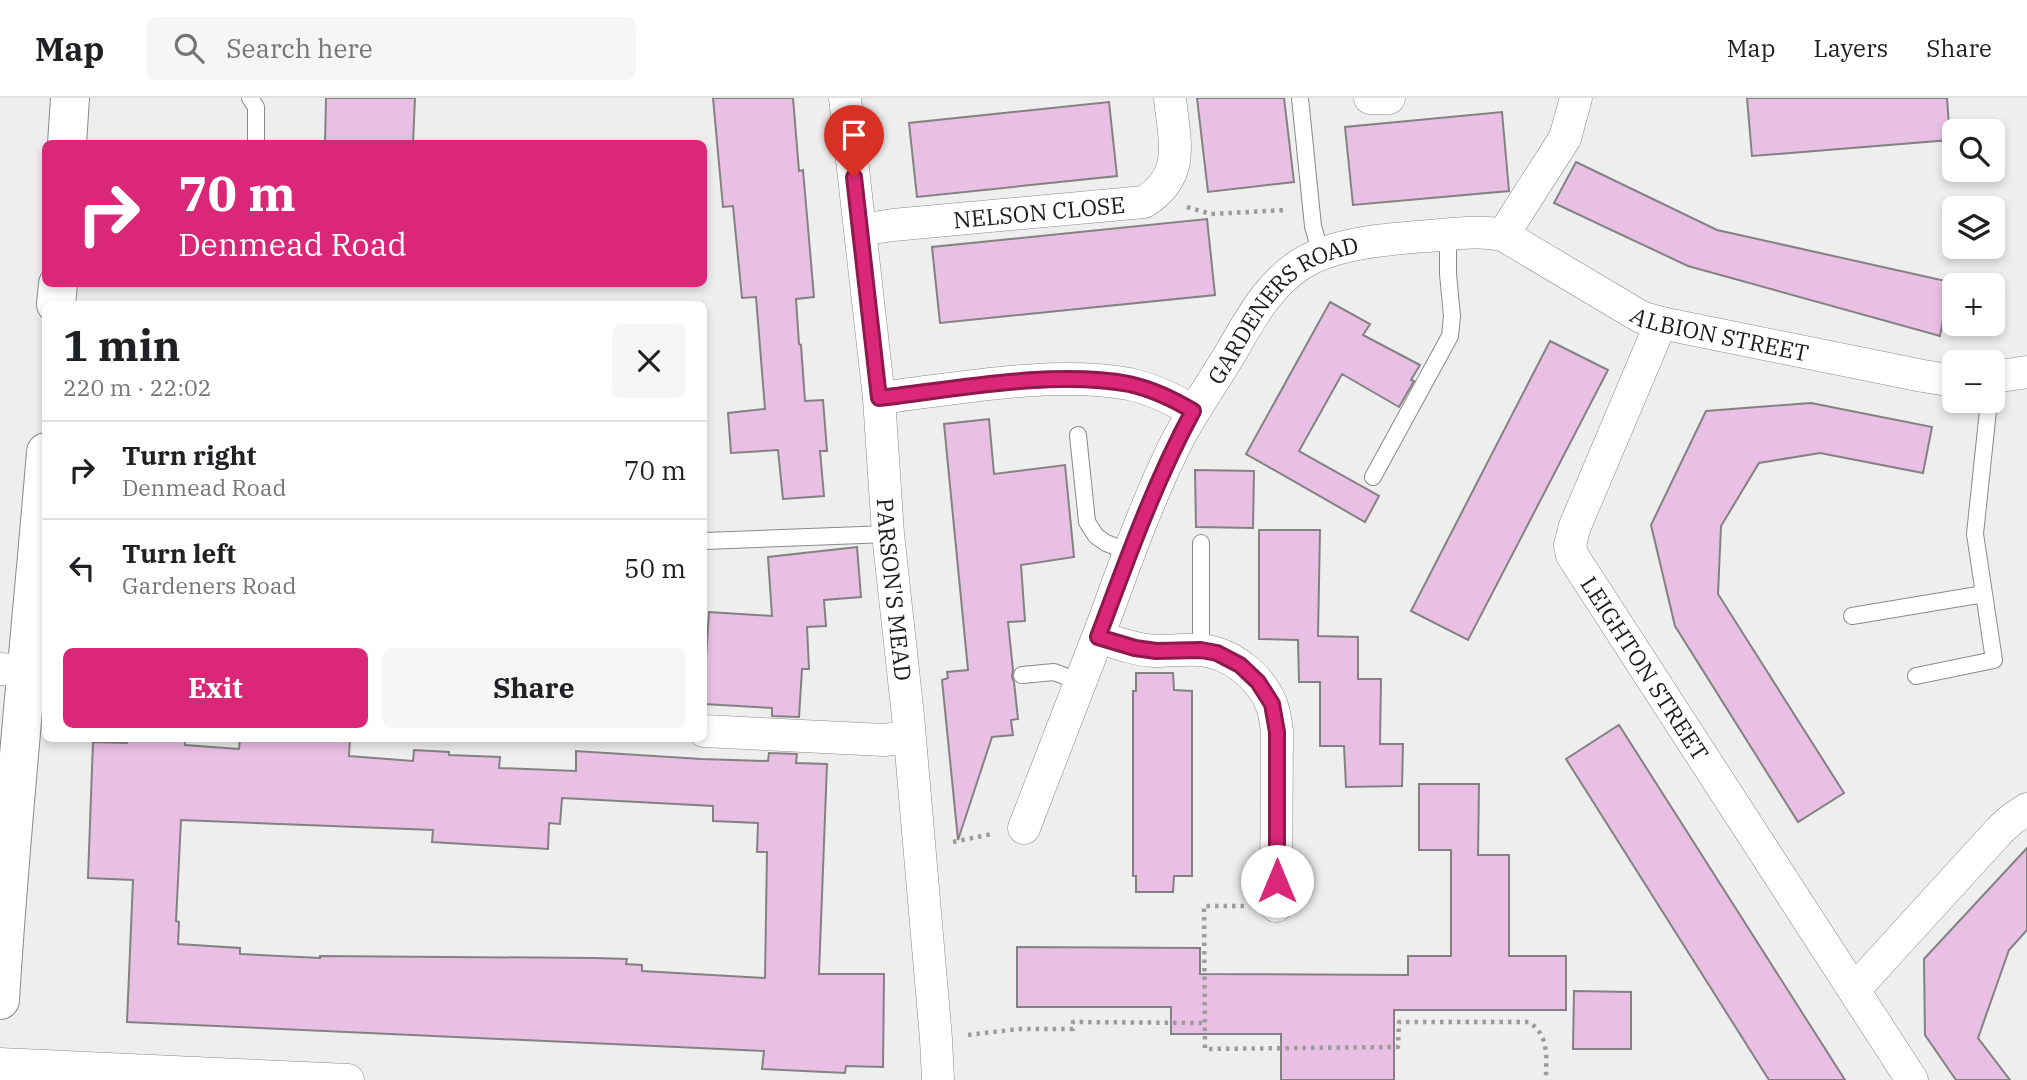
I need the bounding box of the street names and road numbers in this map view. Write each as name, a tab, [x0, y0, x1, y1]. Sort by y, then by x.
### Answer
street label: NELSON CLOSE	[952, 189, 1126, 234]
street label: GARDENERS ROAD	[1200, 229, 1361, 390]
street label: ALBION STREET	[1625, 299, 1811, 368]
street label: PARSON'S MEAD	[871, 497, 919, 682]
street label: LEIGHTON STREET	[1575, 570, 1716, 766]

